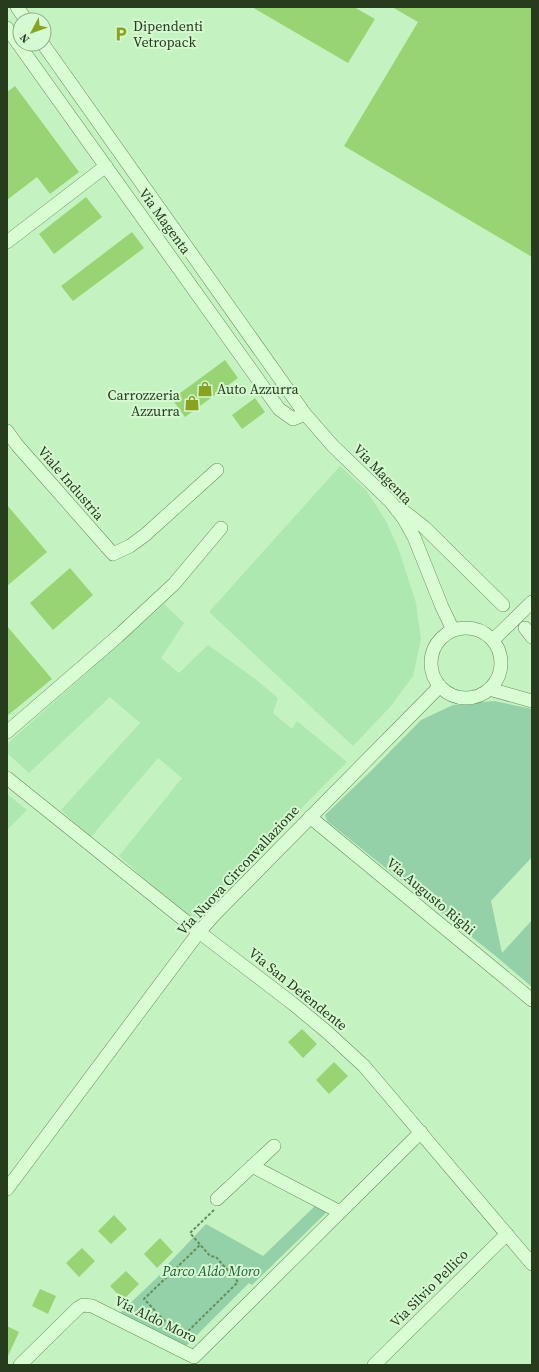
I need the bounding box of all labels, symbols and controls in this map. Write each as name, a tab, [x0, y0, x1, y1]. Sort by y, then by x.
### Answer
north arrow	[12, 12, 52, 52]
place label: Dipendenti Vetropack	[133, 16, 203, 52]
parking icon: Dipendenti Vetropack	[112, 25, 130, 43]
text: N	[17, 30, 33, 46]
street label: Via Magenta	[134, 184, 196, 259]
place label: Auto Azzurra	[217, 379, 300, 399]
shop icon: Auto Azzurra	[196, 380, 214, 398]
place label: Carrozzeria Azzurra	[108, 385, 181, 421]
shop icon: Carrozzeria Azzurra	[183, 394, 201, 412]
street label: Via Magenta	[349, 439, 418, 509]
street label: Viale Industria	[33, 442, 109, 525]
street label: Via Nuova Circonvallazione	[172, 801, 304, 939]
street label: Via Augusto Righi	[382, 853, 480, 939]
street label: Via San Defendente	[244, 943, 352, 1035]
street label: Via Silvio Pellico	[385, 1244, 473, 1332]
park label: Parco Aldo Moro	[161, 1261, 260, 1281]
street label: Via Aldo Moro	[111, 1290, 201, 1348]

